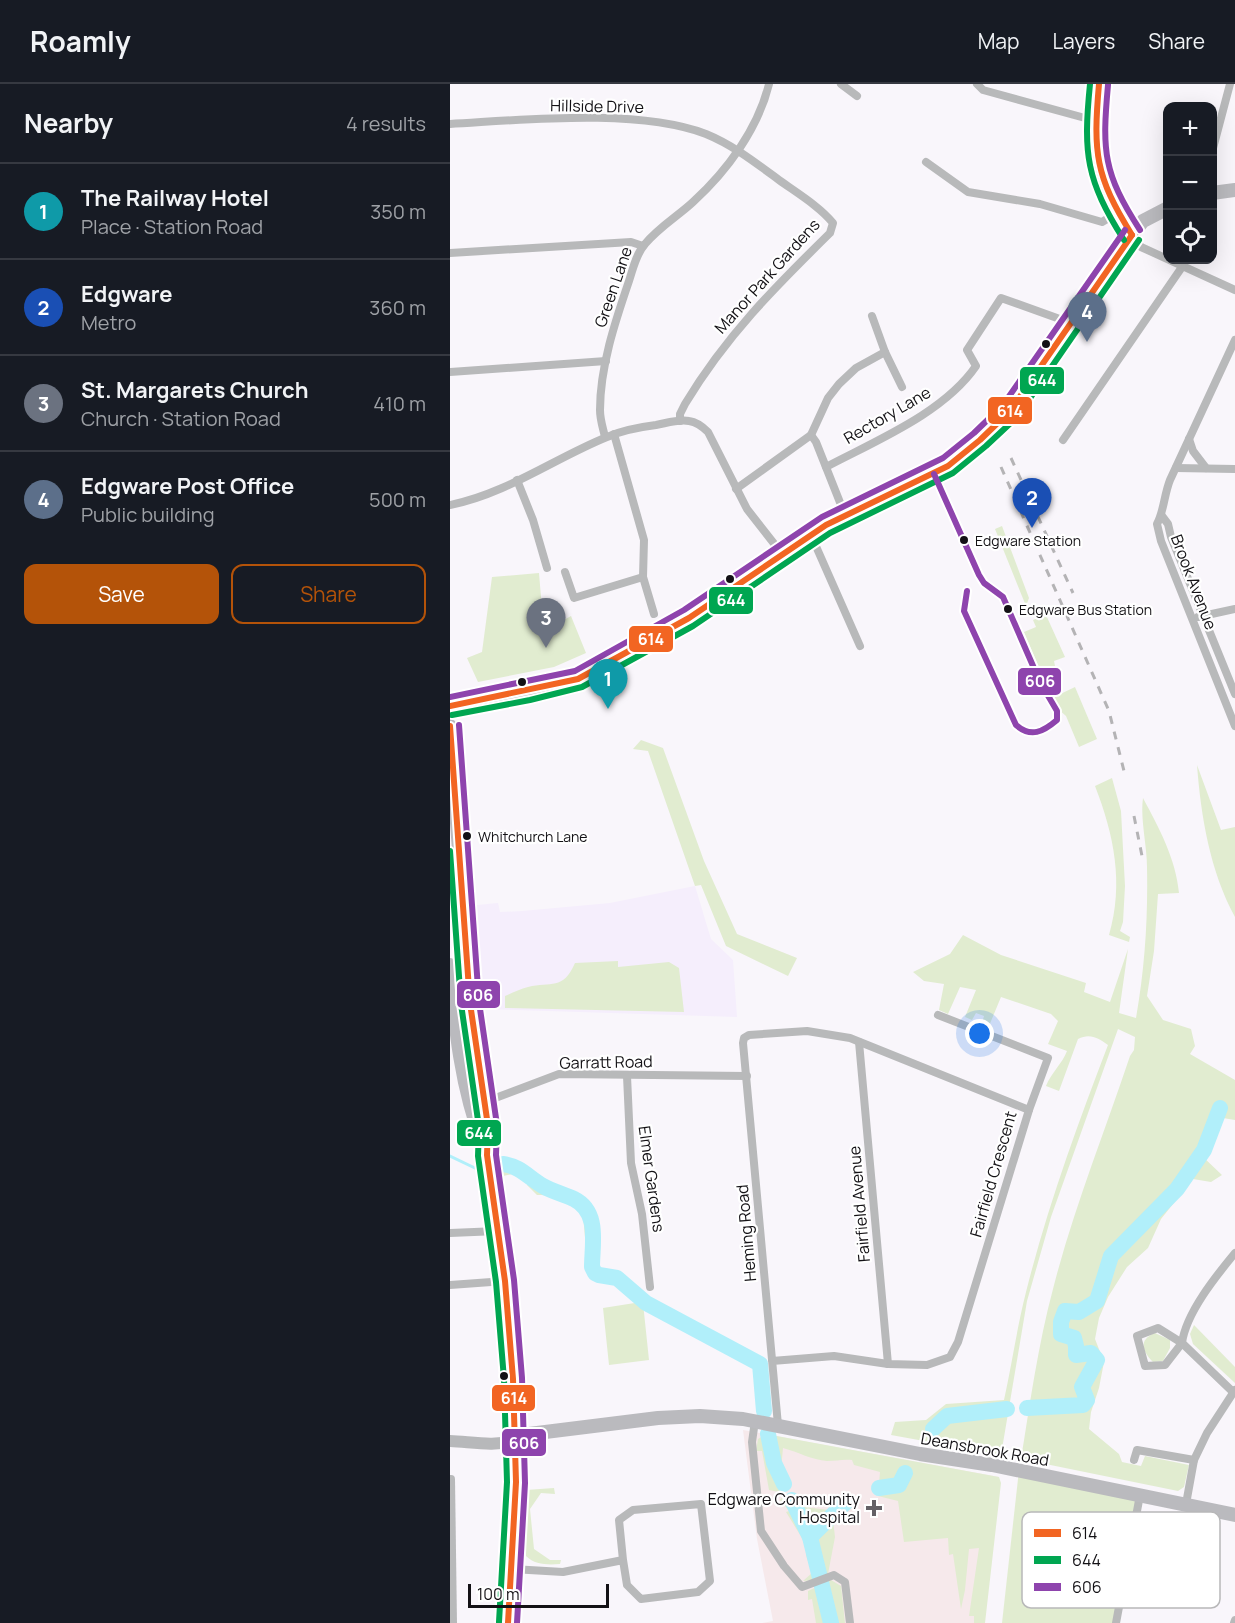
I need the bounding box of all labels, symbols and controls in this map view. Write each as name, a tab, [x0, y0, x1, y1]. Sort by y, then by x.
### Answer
text: Roamly	[30, 22, 131, 60]
text: Map	[978, 27, 1019, 55]
text: Layers	[1052, 27, 1115, 55]
text: Share	[1148, 27, 1205, 55]
street label: Hillside Drive	[550, 94, 644, 118]
map controls	[1163, 102, 1217, 264]
button: +	[1163, 102, 1217, 156]
text: Nearby	[24, 105, 113, 141]
text: 4 results	[346, 110, 426, 137]
button: −	[1163, 156, 1217, 210]
text: The Railway Hotel	[81, 183, 269, 213]
text: 1	[39, 198, 48, 225]
text: 350 m	[370, 198, 426, 225]
button: locate	[1163, 210, 1217, 264]
text: Place · Station Road	[81, 213, 263, 240]
street label: Manor Park Gardens	[709, 214, 825, 338]
street label: Green Lane	[589, 244, 637, 330]
text: Edgware	[81, 279, 172, 309]
pin: 4	[1068, 292, 1106, 342]
text: 2	[38, 294, 49, 321]
text: 360 m	[369, 294, 426, 321]
text: Metro	[81, 309, 136, 336]
unlabelled marker	[1040, 338, 1052, 350]
line badge: 644	[1019, 366, 1065, 395]
text: 644	[1027, 369, 1057, 391]
text: St. Margarets Church	[81, 375, 309, 405]
street label: Rectory Lane	[839, 381, 935, 449]
text: 3	[38, 390, 49, 417]
text: 410 m	[373, 390, 426, 417]
line badge: 614	[987, 396, 1033, 425]
text: 614	[997, 400, 1023, 422]
text: Church · Station Road	[81, 405, 281, 432]
text: Edgware Post Office	[81, 471, 294, 501]
pin: 2	[1012, 478, 1052, 528]
text: 4	[37, 486, 50, 513]
text: 500 m	[369, 486, 426, 513]
text: Public building	[81, 501, 215, 528]
place label: Edgware Station	[975, 531, 1081, 550]
street label: Brook Avenue	[1166, 531, 1222, 633]
marker: Edgware Station	[958, 534, 970, 546]
button: Save	[24, 564, 219, 624]
button: Share	[231, 564, 426, 624]
unlabelled marker	[724, 573, 736, 585]
line badge: 644	[708, 586, 754, 615]
text: 644	[716, 589, 746, 611]
pin: 3	[526, 598, 566, 648]
place label: Edgware Bus Station	[1019, 600, 1152, 619]
marker: Edgware Bus Station	[1002, 603, 1014, 615]
line badge: 614	[628, 625, 674, 653]
text: 614	[638, 628, 664, 650]
pin: 1	[588, 660, 628, 709]
line badge: 606	[1017, 667, 1062, 696]
text: 606	[1025, 670, 1055, 692]
unlabelled marker	[516, 676, 528, 688]
place label: Whitchurch Lane	[478, 827, 588, 846]
marker: Whitchurch Lane	[461, 830, 473, 842]
line badge: 606	[456, 980, 501, 1009]
text: 606	[463, 984, 493, 1006]
your location	[965, 1019, 994, 1048]
street label: Garratt Road	[559, 1050, 653, 1074]
street label: Fairfield Crescent	[965, 1108, 1021, 1240]
line badge: 644	[456, 1119, 502, 1147]
text: 644	[464, 1122, 494, 1144]
street label: Elmer Gardens	[634, 1125, 670, 1233]
street label: Fairfield Avenue	[843, 1145, 875, 1263]
street label: Heming Road	[731, 1183, 761, 1283]
unlabelled marker	[498, 1370, 510, 1382]
line badge: 614	[491, 1384, 536, 1412]
text: 614	[501, 1387, 527, 1409]
street label: Deansbrook Road	[919, 1427, 1051, 1471]
line badge: 606	[501, 1428, 547, 1457]
text: 606	[509, 1432, 539, 1454]
place label: Edgware Community Hospital	[708, 1488, 861, 1528]
marker: Edgware Community Hospital	[865, 1499, 883, 1517]
legend	[1022, 1512, 1220, 1608]
text: 614	[1072, 1522, 1097, 1544]
text: 644	[1072, 1549, 1101, 1571]
text: 606	[1072, 1576, 1102, 1598]
scale bar	[468, 1581, 609, 1608]
text: 100 m	[477, 1583, 520, 1605]

